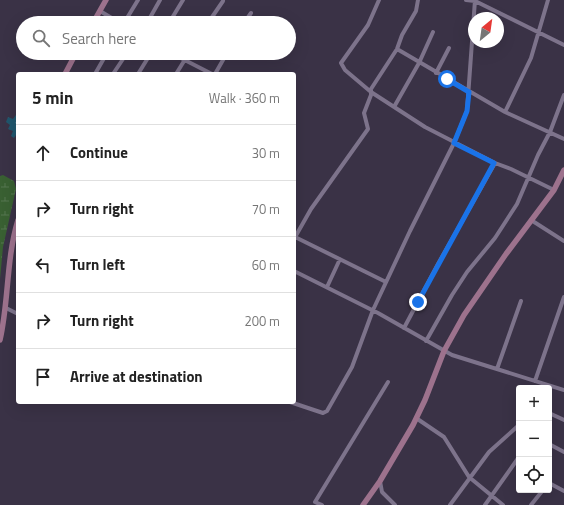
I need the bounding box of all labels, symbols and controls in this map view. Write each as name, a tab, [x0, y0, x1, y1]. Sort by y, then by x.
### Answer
north arrow	[468, 12, 504, 48]
search box	[16, 16, 296, 60]
icon: search	[30, 27, 52, 49]
text: Search here	[62, 27, 136, 50]
route start	[438, 70, 456, 88]
text: 5 min	[32, 85, 73, 111]
text: Walk · 360 m	[209, 88, 280, 108]
text: Continue	[70, 141, 128, 164]
icon: ahead	[32, 142, 54, 164]
text: 30 m	[252, 143, 280, 163]
text: Turn right	[70, 197, 134, 220]
icon: right	[32, 198, 54, 220]
text: 70 m	[252, 199, 280, 219]
text: Turn left	[70, 253, 125, 276]
icon: left	[32, 254, 54, 276]
text: 60 m	[252, 255, 280, 275]
route end	[409, 293, 427, 311]
text: Turn right	[70, 309, 134, 332]
icon: right	[32, 310, 54, 332]
text: 200 m	[244, 311, 280, 331]
text: Arrive at destination	[70, 365, 203, 388]
icon: arrive	[32, 366, 54, 388]
map controls	[516, 385, 552, 493]
button: +	[516, 385, 552, 421]
button: −	[516, 421, 552, 457]
button: locate	[516, 457, 552, 493]

